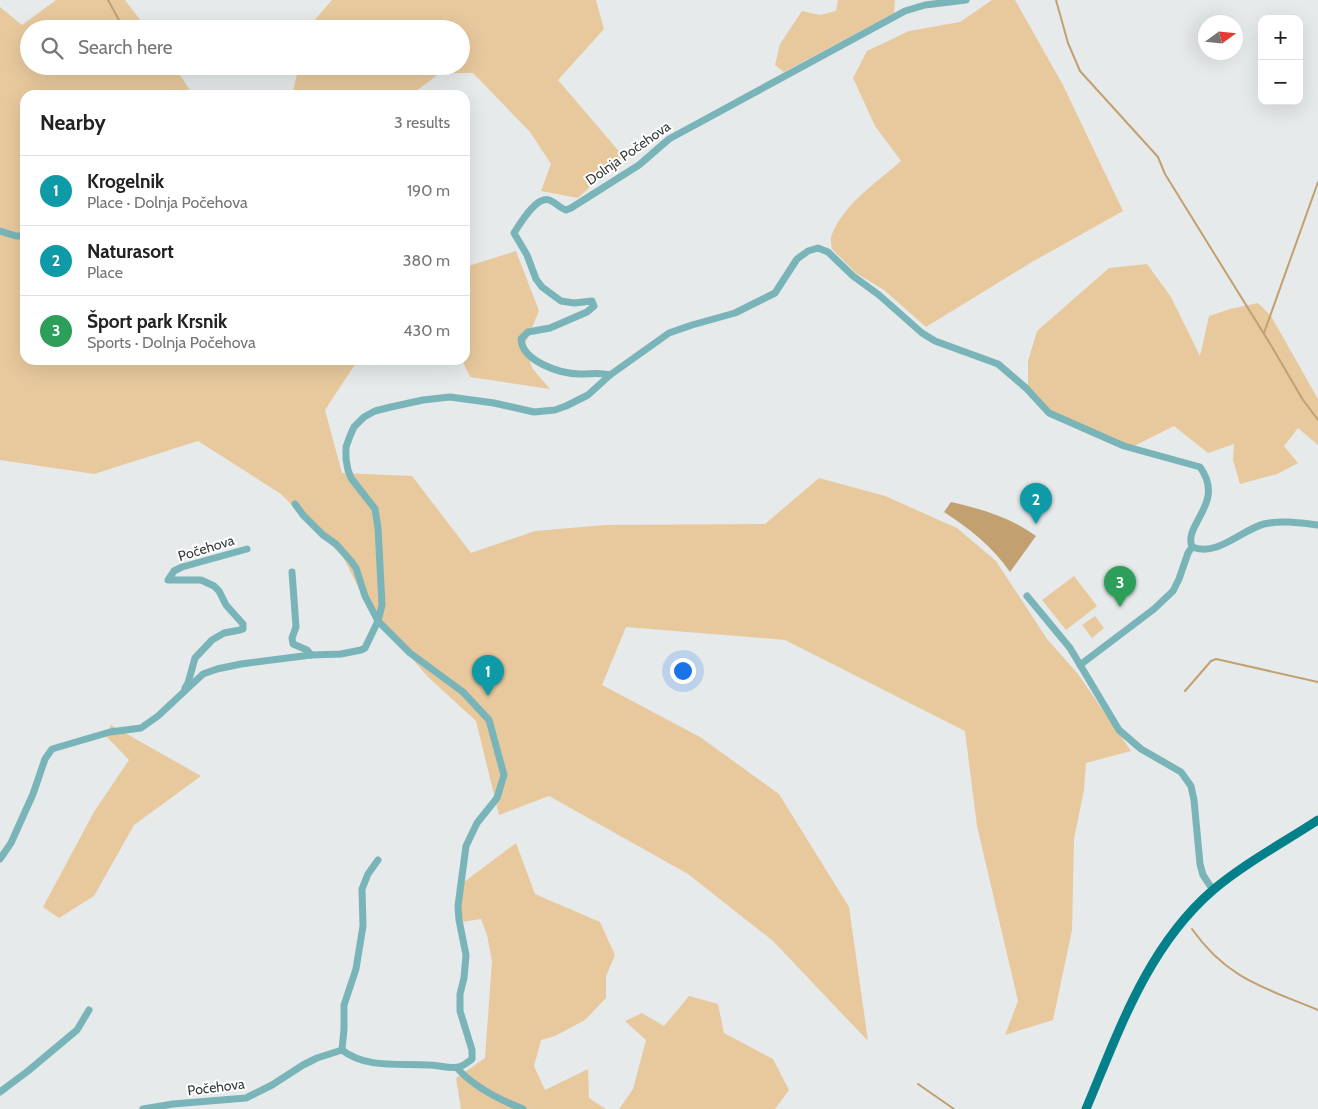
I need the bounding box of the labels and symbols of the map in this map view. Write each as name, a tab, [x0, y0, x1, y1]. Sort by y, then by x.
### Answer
north arrow	[1198, 15, 1243, 60]
street label: Dolnja Počehova	[582, 117, 674, 189]
pin: 2	[1020, 483, 1052, 524]
street label: Počehova	[176, 531, 236, 565]
pin: 3	[1104, 566, 1136, 607]
pin: 1	[472, 655, 504, 696]
your location	[670, 658, 696, 684]
street label: Počehova	[186, 1075, 246, 1099]

